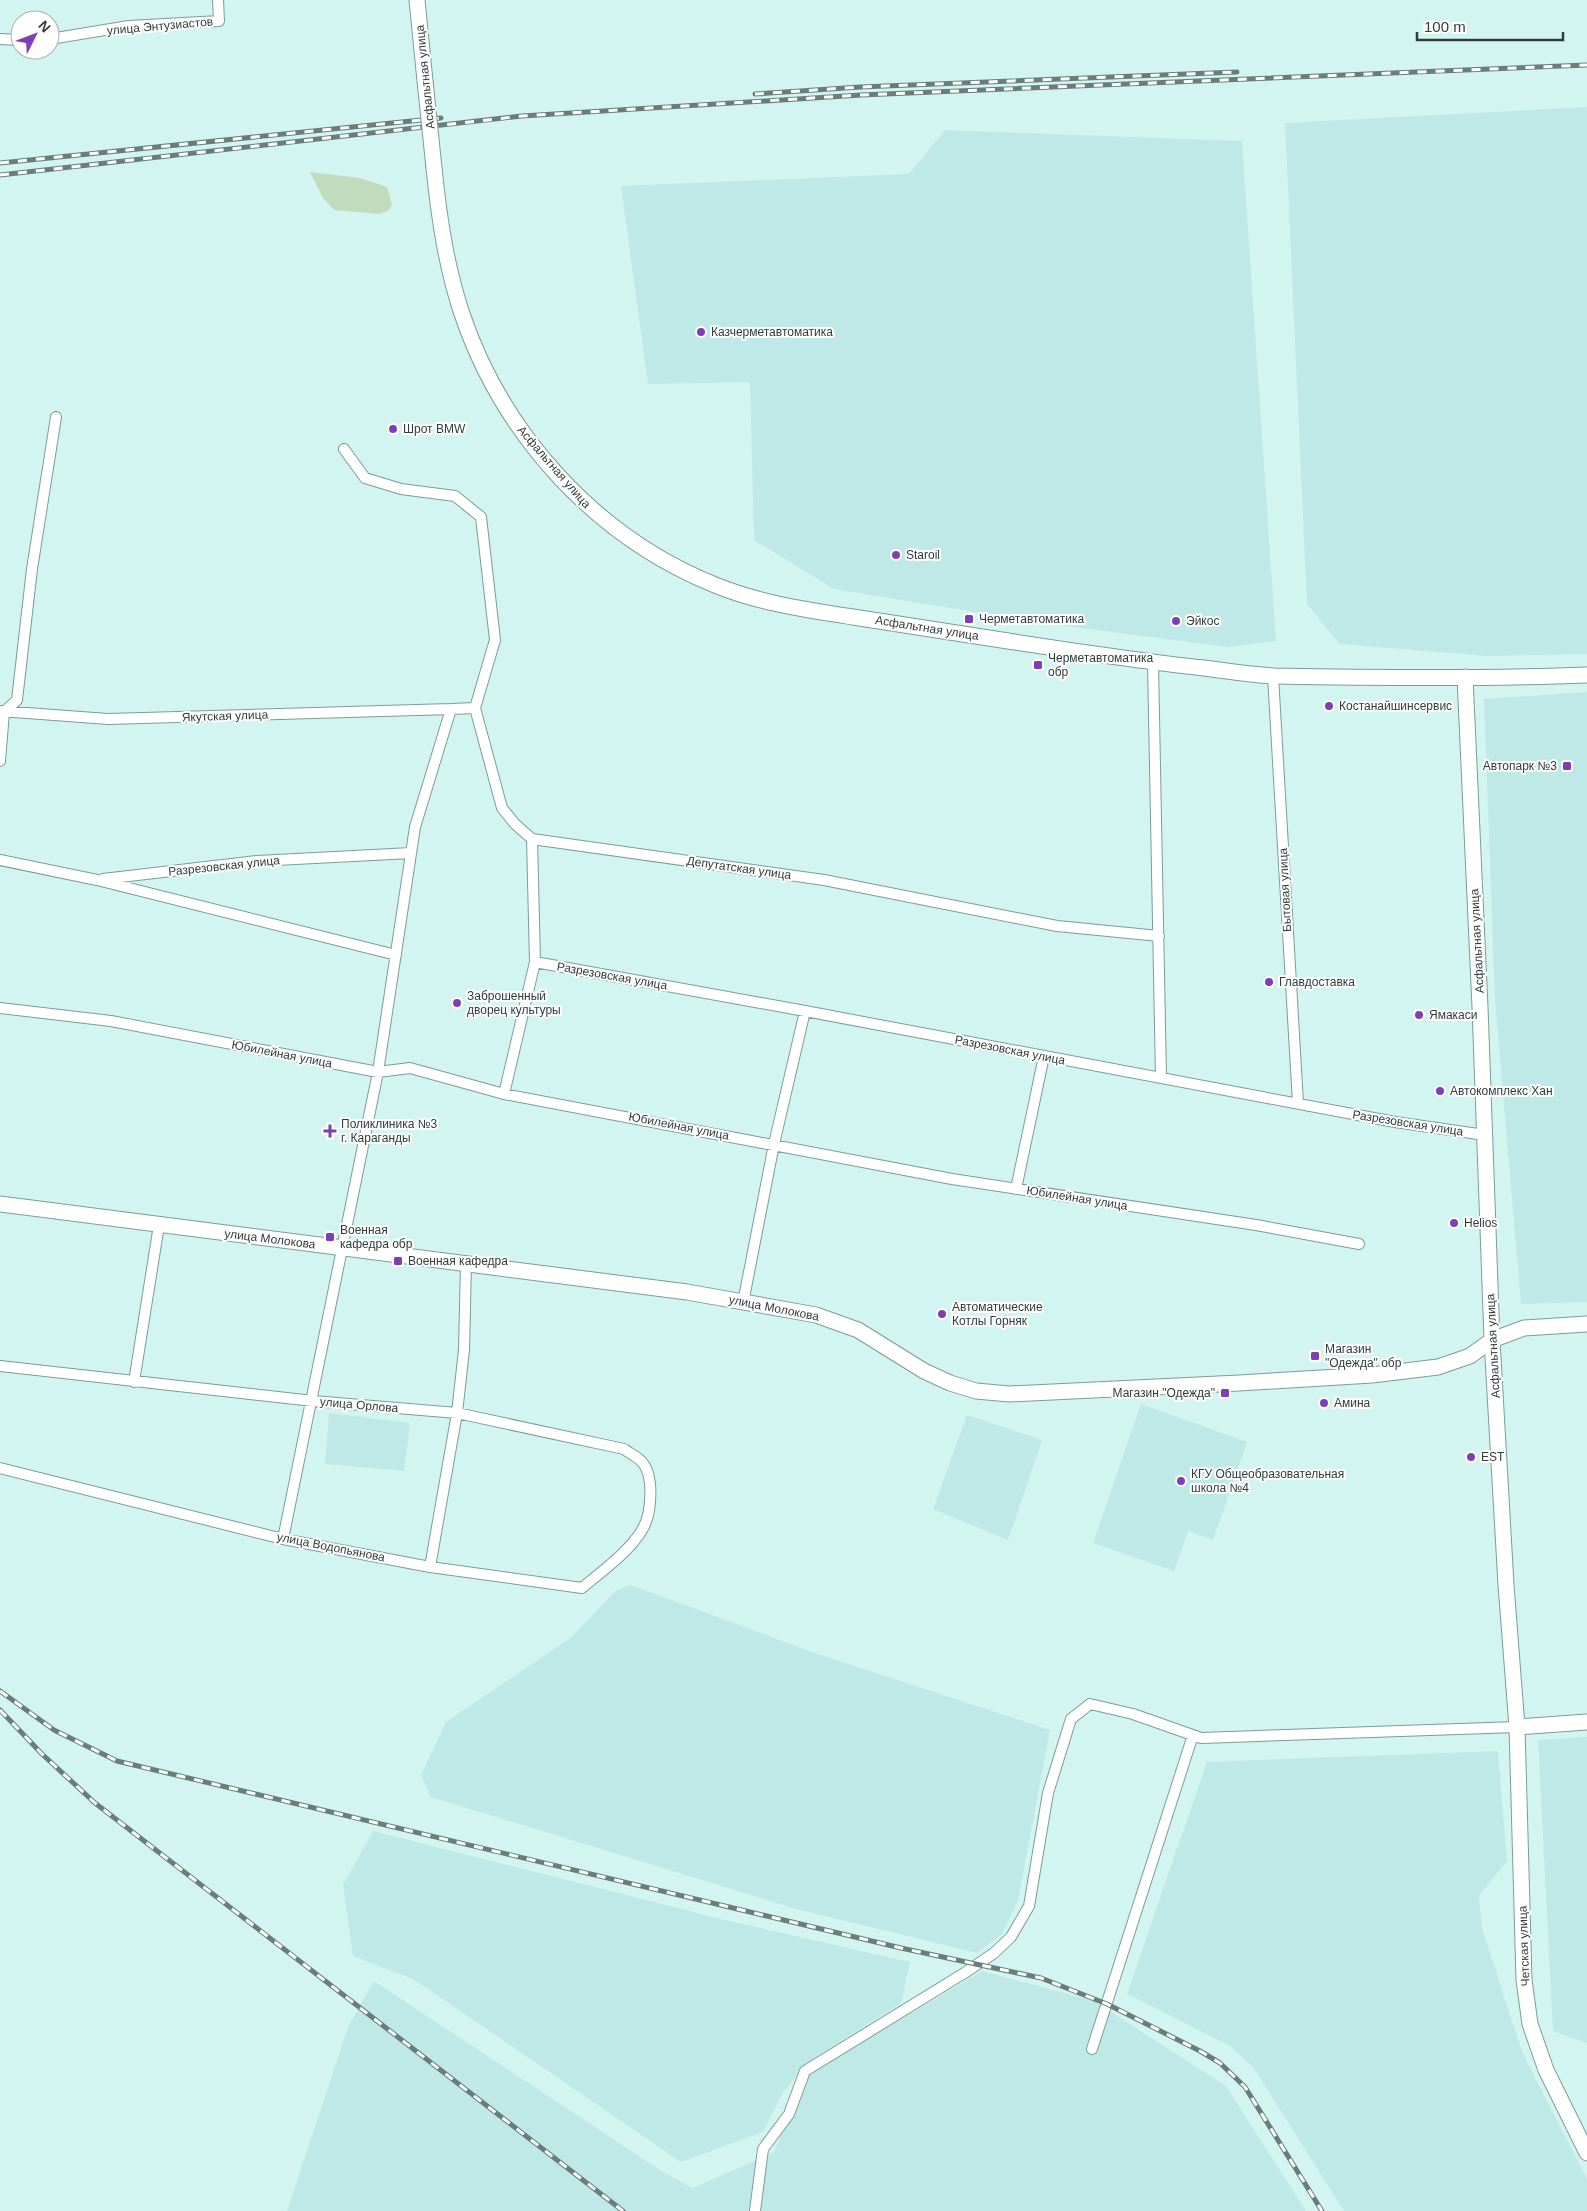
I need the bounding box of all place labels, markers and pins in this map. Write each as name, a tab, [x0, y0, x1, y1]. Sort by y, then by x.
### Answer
place label: Казчерметавтоматика	[711, 325, 833, 339]
marker: Казчерметавтоматика	[695, 326, 707, 338]
place label: Шрот BMW	[403, 422, 466, 436]
marker: Шрот BMW	[387, 423, 399, 435]
place label: Staroil	[906, 548, 940, 562]
marker: Staroil	[890, 549, 902, 561]
place label: Черметавтоматика	[979, 612, 1084, 626]
marker: Черметавтоматика	[963, 613, 975, 625]
place label: Эйкос	[1186, 614, 1219, 628]
marker: Эйкос	[1170, 615, 1182, 627]
place label: Черметавтоматика обр	[1048, 651, 1153, 679]
marker: Черметавтоматика обр	[1032, 659, 1044, 671]
place label: Костанайшинсервис	[1339, 699, 1452, 713]
marker: Костанайшинсервис	[1323, 700, 1335, 712]
place label: Автопарк №3	[1483, 759, 1557, 773]
marker: Автопарк №3	[1561, 760, 1573, 772]
place label: Главдоставка	[1279, 975, 1355, 989]
marker: Главдоставка	[1263, 976, 1275, 988]
place label: Заброшенный дворец культуры	[467, 989, 561, 1017]
marker: Заброшенный дворец культуры	[451, 997, 463, 1009]
place label: Ямакаси	[1429, 1008, 1477, 1022]
marker: Ямакаси	[1413, 1009, 1425, 1021]
place label: Автокомплекс Хан	[1450, 1084, 1553, 1098]
marker: Автокомплекс Хан	[1434, 1085, 1446, 1097]
place label: Поликлиника №3 г. Караганды	[341, 1117, 438, 1145]
marker: Поликлиника №3 г. Караганды	[323, 1124, 337, 1138]
place label: Helios	[1464, 1216, 1497, 1230]
marker: Helios	[1448, 1217, 1460, 1229]
place label: Военная кафедра обр	[340, 1223, 413, 1251]
marker: Военная кафедра обр	[324, 1231, 336, 1243]
place label: Военная кафедра	[408, 1254, 508, 1268]
marker: Военная кафедра	[392, 1255, 404, 1267]
place label: Автоматические Котлы Горняк	[952, 1300, 1043, 1328]
marker: Автоматические Котлы Горняк	[936, 1308, 948, 1320]
place label: Магазин "Одежда" обр	[1325, 1342, 1402, 1370]
marker: Магазин "Одежда" обр	[1309, 1350, 1321, 1362]
place label: Магазин "Одежда"	[1113, 1386, 1215, 1400]
marker: Магазин "Одежда"	[1219, 1387, 1231, 1399]
place label: Амина	[1334, 1396, 1371, 1410]
marker: Амина	[1318, 1397, 1330, 1409]
place label: EST	[1481, 1450, 1505, 1464]
marker: EST	[1465, 1451, 1477, 1463]
place label: КГУ Общеобразовательная школа №4	[1191, 1467, 1344, 1495]
marker: КГУ Общеобразовательная школа №4	[1175, 1475, 1187, 1487]

